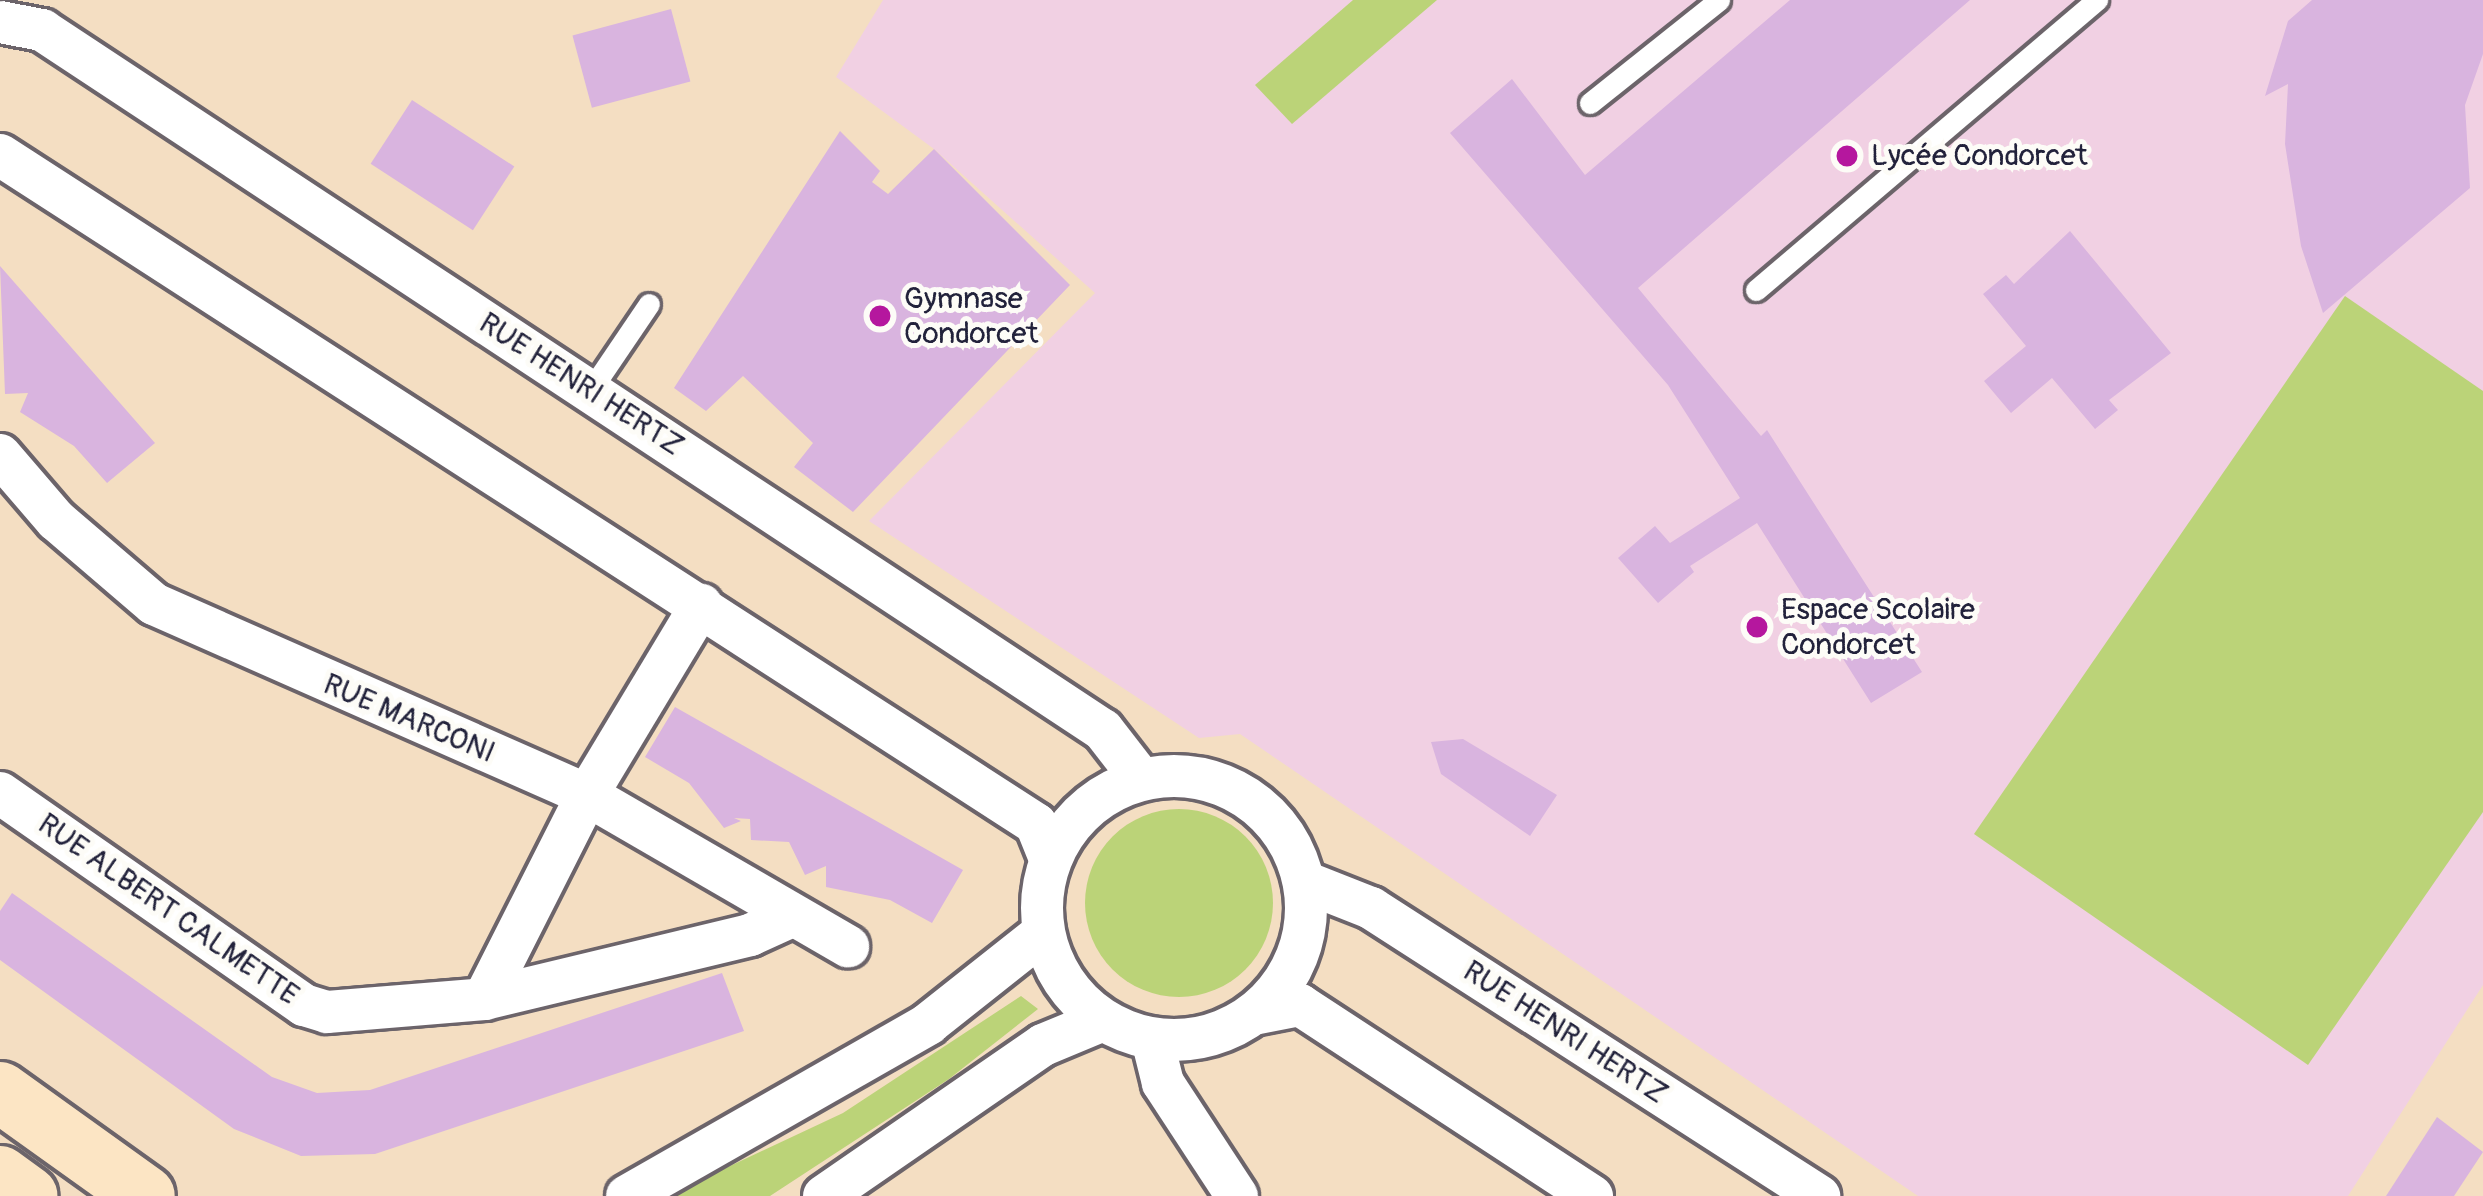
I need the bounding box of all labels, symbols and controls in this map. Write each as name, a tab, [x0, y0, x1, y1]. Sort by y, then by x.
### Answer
place label: Lycée Condorcet	[1871, 138, 2088, 174]
marker: Lycée Condorcet	[1834, 143, 1860, 169]
place label: Gymnase Condorcet	[904, 281, 1038, 352]
marker: Gymnase Condorcet	[867, 303, 893, 329]
street label: RUE HENRI HERTZ	[472, 306, 690, 464]
place label: Espace Scolaire Condorcet	[1781, 592, 1975, 662]
marker: Espace Scolaire Condorcet	[1744, 614, 1770, 640]
street label: RUE MARCONI	[318, 667, 500, 771]
street label: RUE ALBERT CALMETTE	[31, 806, 305, 1014]
street label: RUE HENRI HERTZ	[1456, 954, 1674, 1112]

